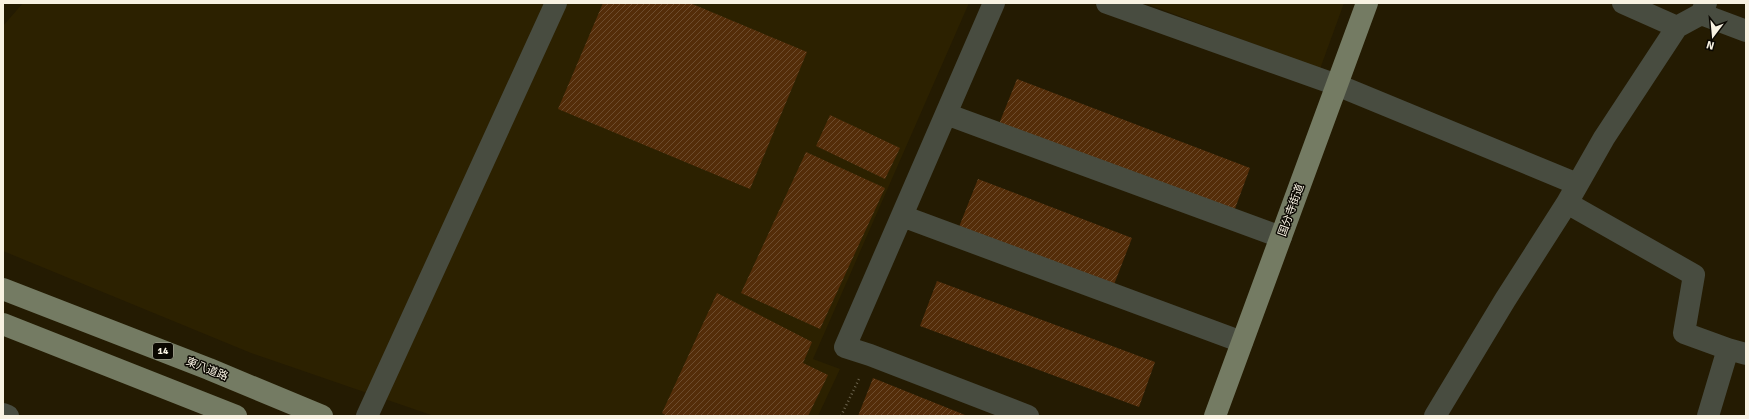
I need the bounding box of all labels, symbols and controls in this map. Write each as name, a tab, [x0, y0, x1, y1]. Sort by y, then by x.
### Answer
north arrow	[1693, 16, 1733, 56]
text: N	[1705, 38, 1716, 52]
street label: 国分寺街道	[1275, 182, 1307, 238]
road number: 14	[153, 343, 173, 359]
street label: 東八道路	[184, 355, 230, 383]

